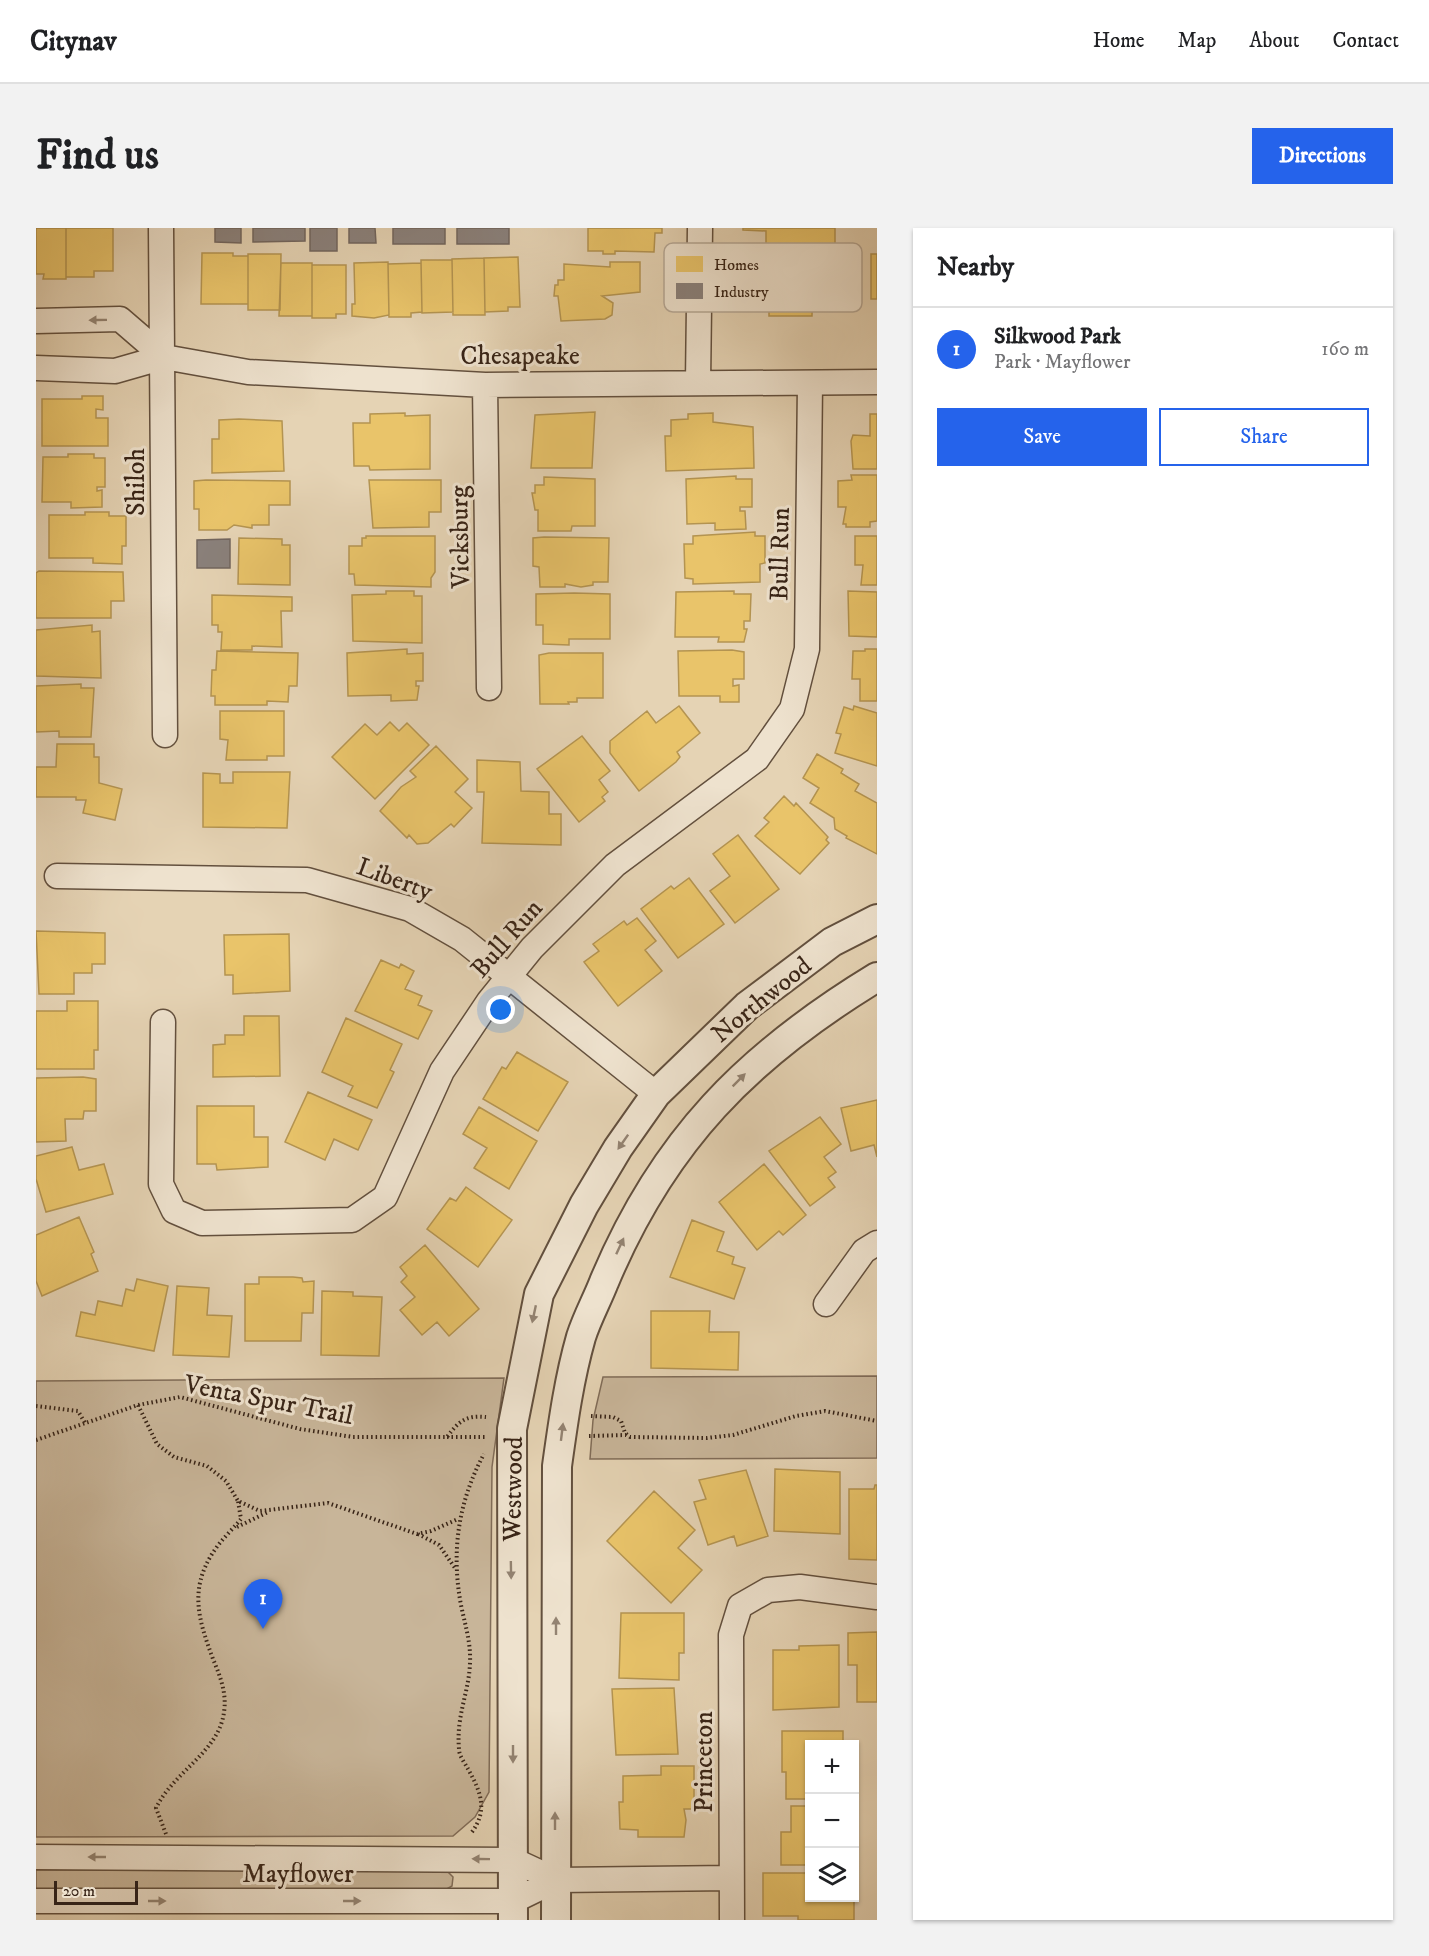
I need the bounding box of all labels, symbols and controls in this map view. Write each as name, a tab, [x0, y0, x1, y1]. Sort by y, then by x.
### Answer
text: Citynav	[30, 24, 117, 59]
text: Home	[1093, 28, 1145, 54]
text: Map	[1178, 28, 1216, 54]
text: About	[1249, 28, 1300, 54]
text: Contact	[1333, 28, 1399, 54]
button: Directions	[1252, 128, 1393, 184]
text: Find us	[36, 130, 159, 182]
legend	[664, 243, 862, 312]
text: Nearby	[937, 251, 1014, 284]
text: Homes	[714, 255, 759, 275]
text: Industry	[714, 282, 769, 302]
one-way arrow	[89, 315, 108, 324]
text: Silkwood Park	[994, 323, 1121, 350]
text: 1	[953, 337, 960, 362]
text: 160 m	[1321, 337, 1369, 362]
street label: Chesapeake	[460, 340, 580, 373]
text: Park · Mayflower	[994, 350, 1130, 375]
button: Save	[937, 408, 1147, 466]
button: Share	[1159, 408, 1369, 466]
street label: Shiloh	[120, 448, 153, 516]
street label: Vicksburg	[443, 485, 478, 590]
street label: Bull Run	[763, 507, 798, 601]
street label: Liberty	[352, 850, 438, 909]
street label: Bull Run	[464, 893, 551, 985]
street label: Northwood	[705, 950, 819, 1051]
your location	[486, 995, 515, 1024]
one-way arrow	[732, 1074, 746, 1088]
one-way arrow	[617, 1133, 629, 1149]
one-way arrow	[615, 1238, 624, 1255]
one-way arrow	[529, 1305, 538, 1324]
street label: Venta Spur Trail	[181, 1368, 356, 1433]
one-way arrow	[557, 1422, 566, 1441]
street label: Westwood	[496, 1436, 531, 1543]
one-way arrow	[507, 1561, 516, 1580]
pin: 1	[244, 1580, 282, 1629]
one-way arrow	[551, 1617, 561, 1636]
street label: Princeton	[688, 1711, 721, 1813]
map controls	[805, 1740, 859, 1902]
button: +	[805, 1740, 859, 1794]
one-way arrow	[508, 1744, 518, 1763]
button: −	[805, 1794, 859, 1848]
one-way arrow	[550, 1812, 560, 1831]
button: layers	[805, 1848, 859, 1902]
one-way arrow	[88, 1852, 107, 1862]
one-way arrow	[472, 1854, 491, 1864]
street label: Mayflower	[242, 1858, 354, 1891]
scale bar	[54, 1878, 138, 1906]
text: 20 m	[63, 1881, 95, 1901]
one-way arrow	[148, 1896, 167, 1906]
one-way arrow	[343, 1896, 362, 1906]

